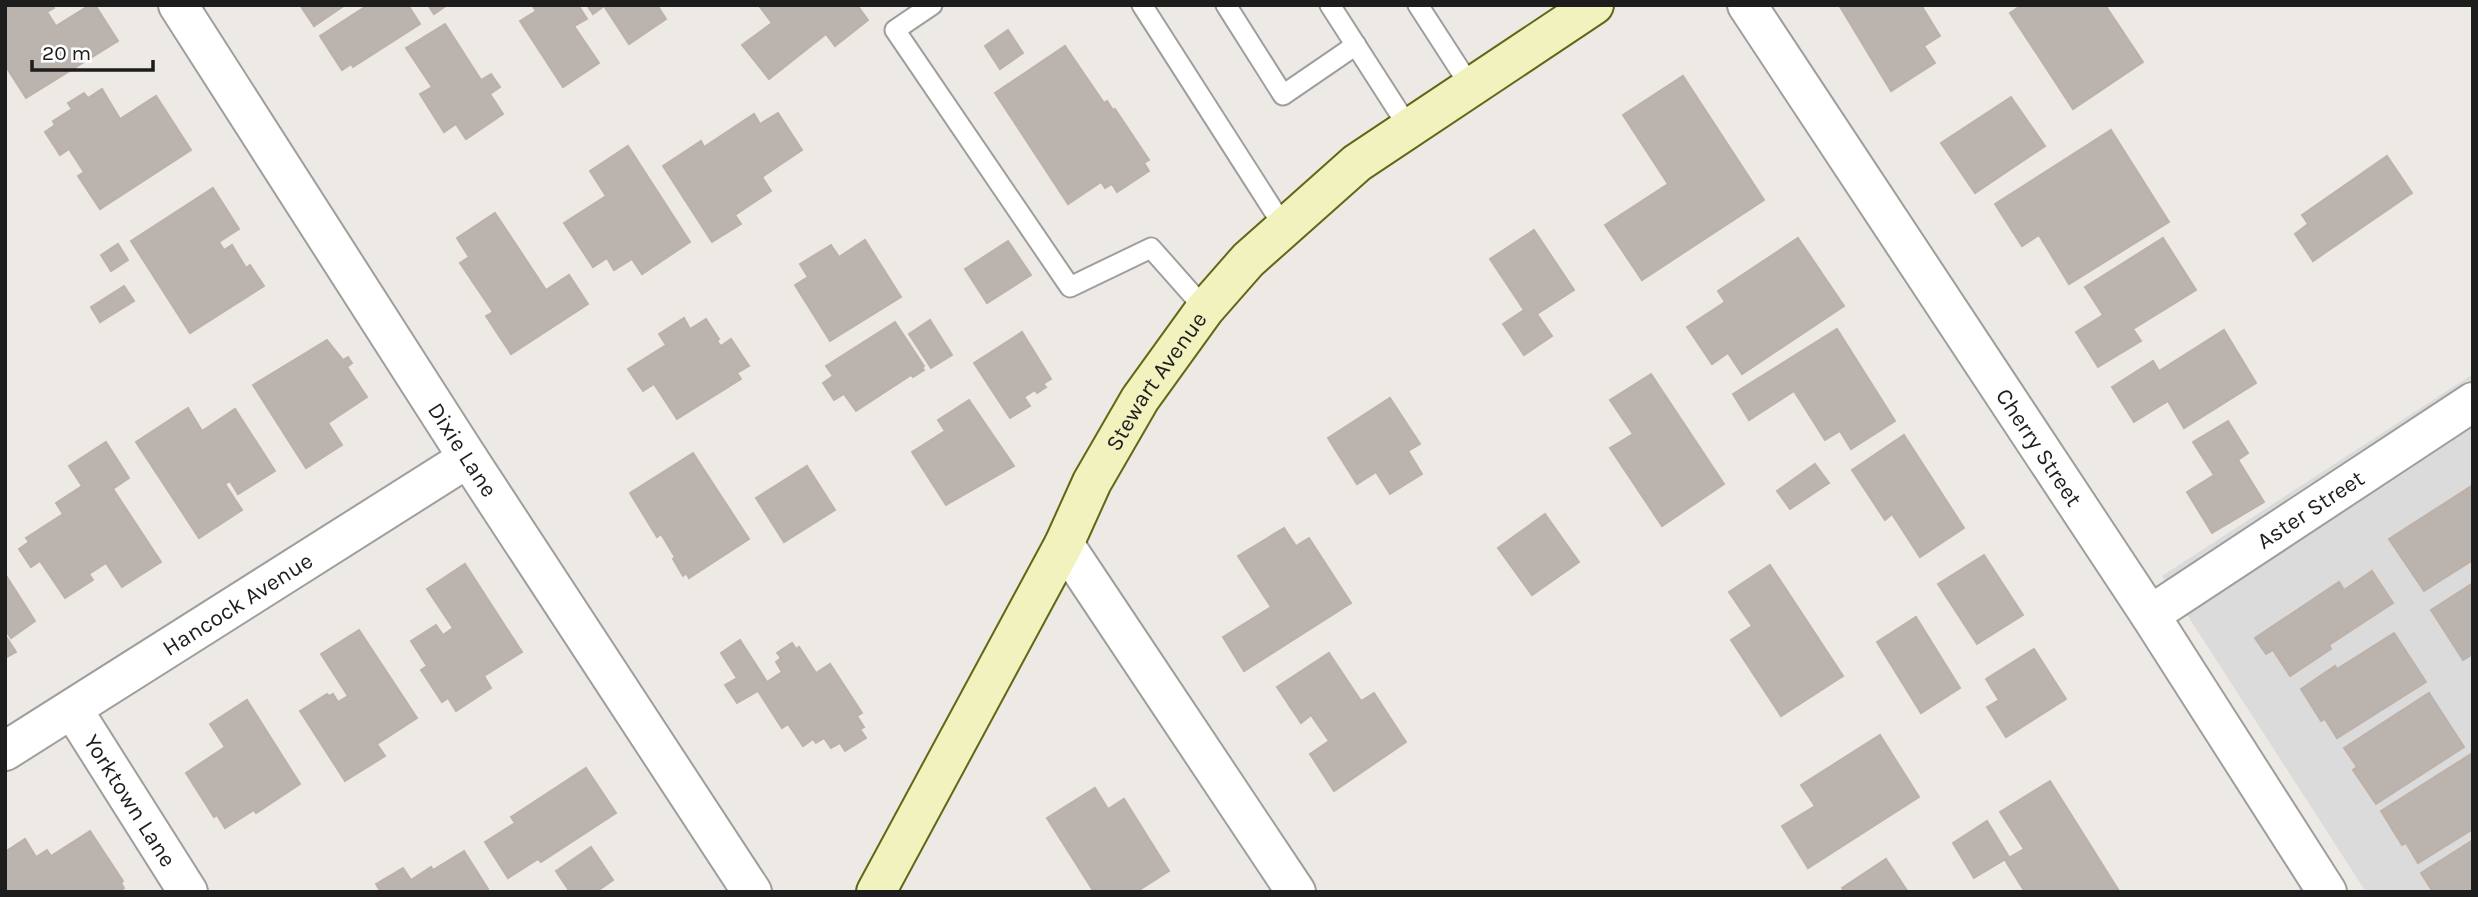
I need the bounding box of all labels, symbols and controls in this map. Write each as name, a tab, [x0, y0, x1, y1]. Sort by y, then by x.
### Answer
scale bar	[32, 28, 152, 72]
text: 20 m	[42, 41, 91, 65]
street label: Stewart Avenue	[1100, 307, 1213, 456]
street label: Cherry Street	[1990, 383, 2088, 512]
street label: Dixie Lane	[422, 398, 503, 502]
street label: Aster Street	[2252, 464, 2370, 555]
street label: Hancock Avenue	[158, 547, 318, 662]
street label: Yorktown Lane	[78, 730, 182, 872]

